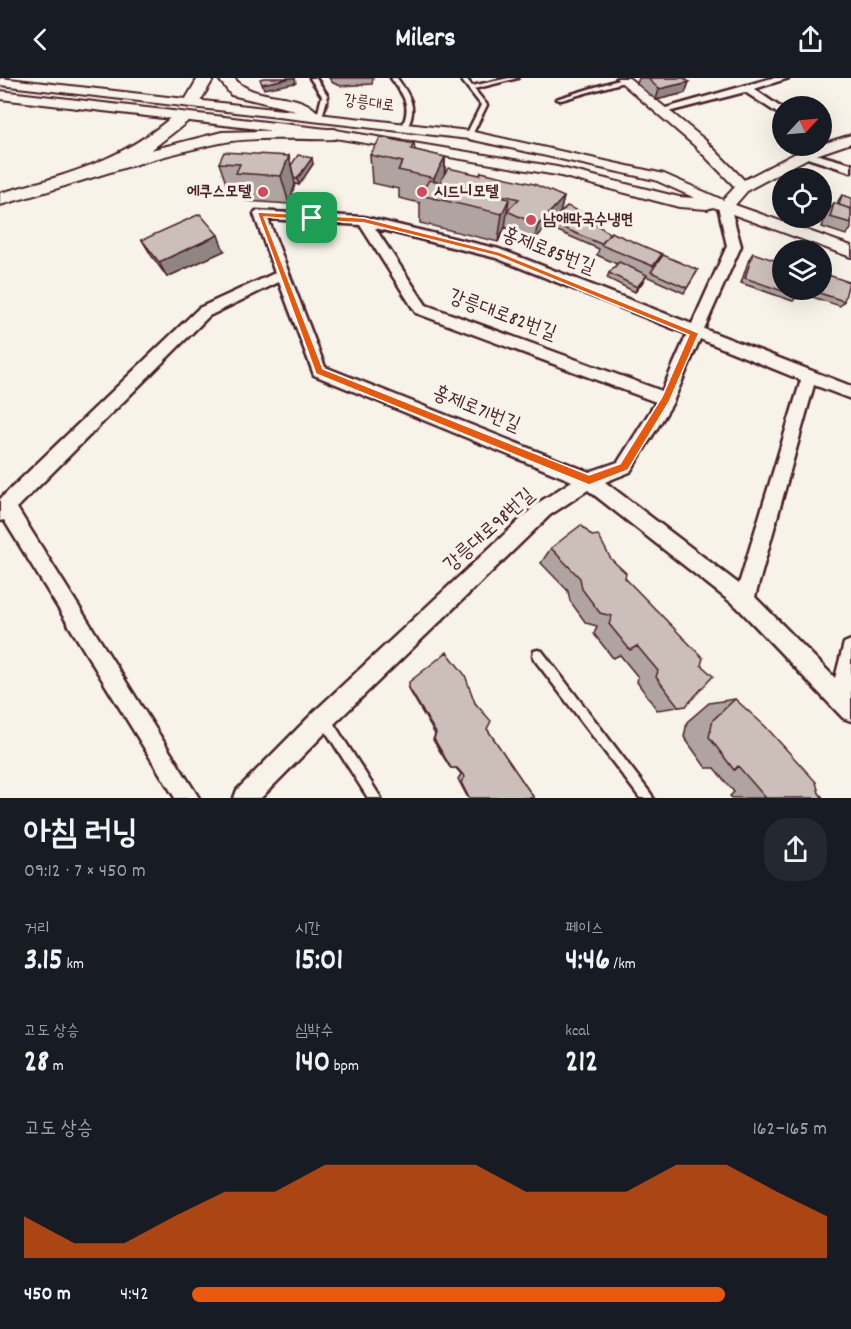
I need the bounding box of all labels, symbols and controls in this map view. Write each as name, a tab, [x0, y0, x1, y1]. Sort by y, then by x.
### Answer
text: Milers	[395, 20, 456, 59]
icon: back	[24, 23, 57, 56]
icon: share	[794, 23, 827, 56]
street label: 강릉대로	[342, 89, 396, 119]
north arrow	[772, 96, 832, 156]
map controls	[772, 96, 832, 300]
button: locate	[772, 168, 832, 228]
place label: 에쿠스모텔	[187, 181, 252, 204]
place label: 시드니모텔	[434, 181, 500, 204]
marker: 에쿠스모텔	[256, 185, 270, 199]
marker: 시드니모텔	[415, 185, 429, 199]
pin	[286, 192, 337, 243]
icon: arrive	[295, 201, 328, 234]
place label: 남애막국수냉면	[543, 209, 633, 232]
marker: 남애막국수냉면	[524, 213, 538, 227]
street label: 홍제로85번길	[497, 221, 599, 283]
button: layers	[772, 240, 832, 300]
street label: 강릉대로82번길	[444, 283, 560, 349]
street label: 홍제로71번길	[428, 380, 524, 440]
street label: 강릉대로98번길	[438, 483, 542, 579]
text: 아침 러닝	[24, 812, 138, 859]
button: share	[764, 818, 827, 881]
text: 09:12 · 7 × 450 m	[24, 858, 146, 886]
text: 거리	[24, 918, 50, 941]
text: 시간	[295, 918, 320, 941]
text: 페이스	[565, 918, 604, 941]
text: 3.15	[24, 941, 63, 984]
text: 15:01	[295, 941, 343, 984]
text: 4:46	[565, 941, 610, 984]
text: km	[63, 953, 84, 976]
text: /km	[610, 953, 636, 976]
text: 고도 상승	[24, 1020, 79, 1043]
text: 심박수	[295, 1020, 333, 1043]
text: kcal	[565, 1020, 590, 1043]
text: 28	[24, 1043, 49, 1086]
text: 140	[295, 1043, 330, 1086]
text: 212	[565, 1043, 598, 1086]
text: m	[49, 1055, 64, 1078]
text: bpm	[330, 1055, 359, 1078]
text: 고도 상승	[24, 1116, 93, 1144]
text: 162–165 m	[752, 1116, 827, 1144]
text: 450 m	[24, 1281, 71, 1309]
text: 4:42	[120, 1281, 149, 1309]

